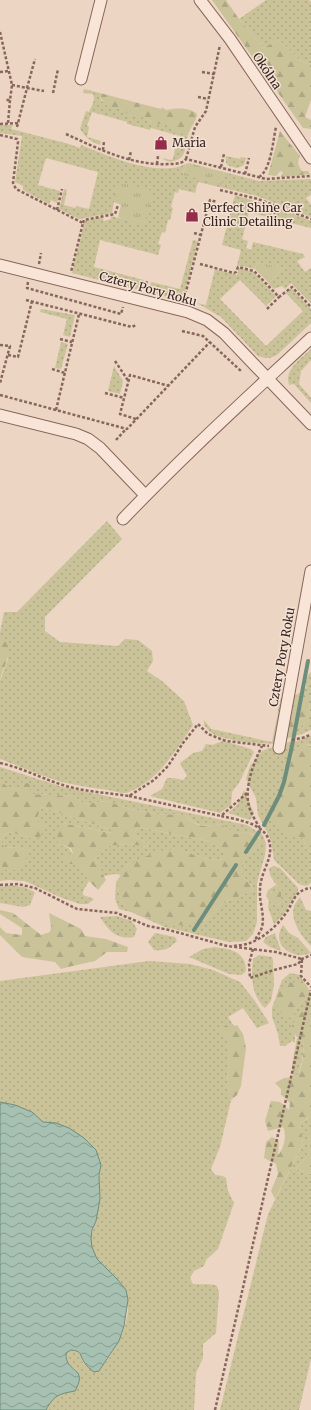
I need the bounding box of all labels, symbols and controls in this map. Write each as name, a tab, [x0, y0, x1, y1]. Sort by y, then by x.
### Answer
street label: Okólna	[250, 50, 285, 92]
shop icon: Maria	[153, 135, 169, 151]
place label: Maria	[172, 135, 207, 150]
place label: Perfect Shine Car Clinic Detailing	[203, 200, 303, 229]
shop icon: Perfect Shine Car Clinic Detailing	[184, 207, 200, 223]
street label: Cztery Pory Roku	[98, 268, 199, 309]
street label: Cztery Pory Roku	[265, 606, 298, 708]

